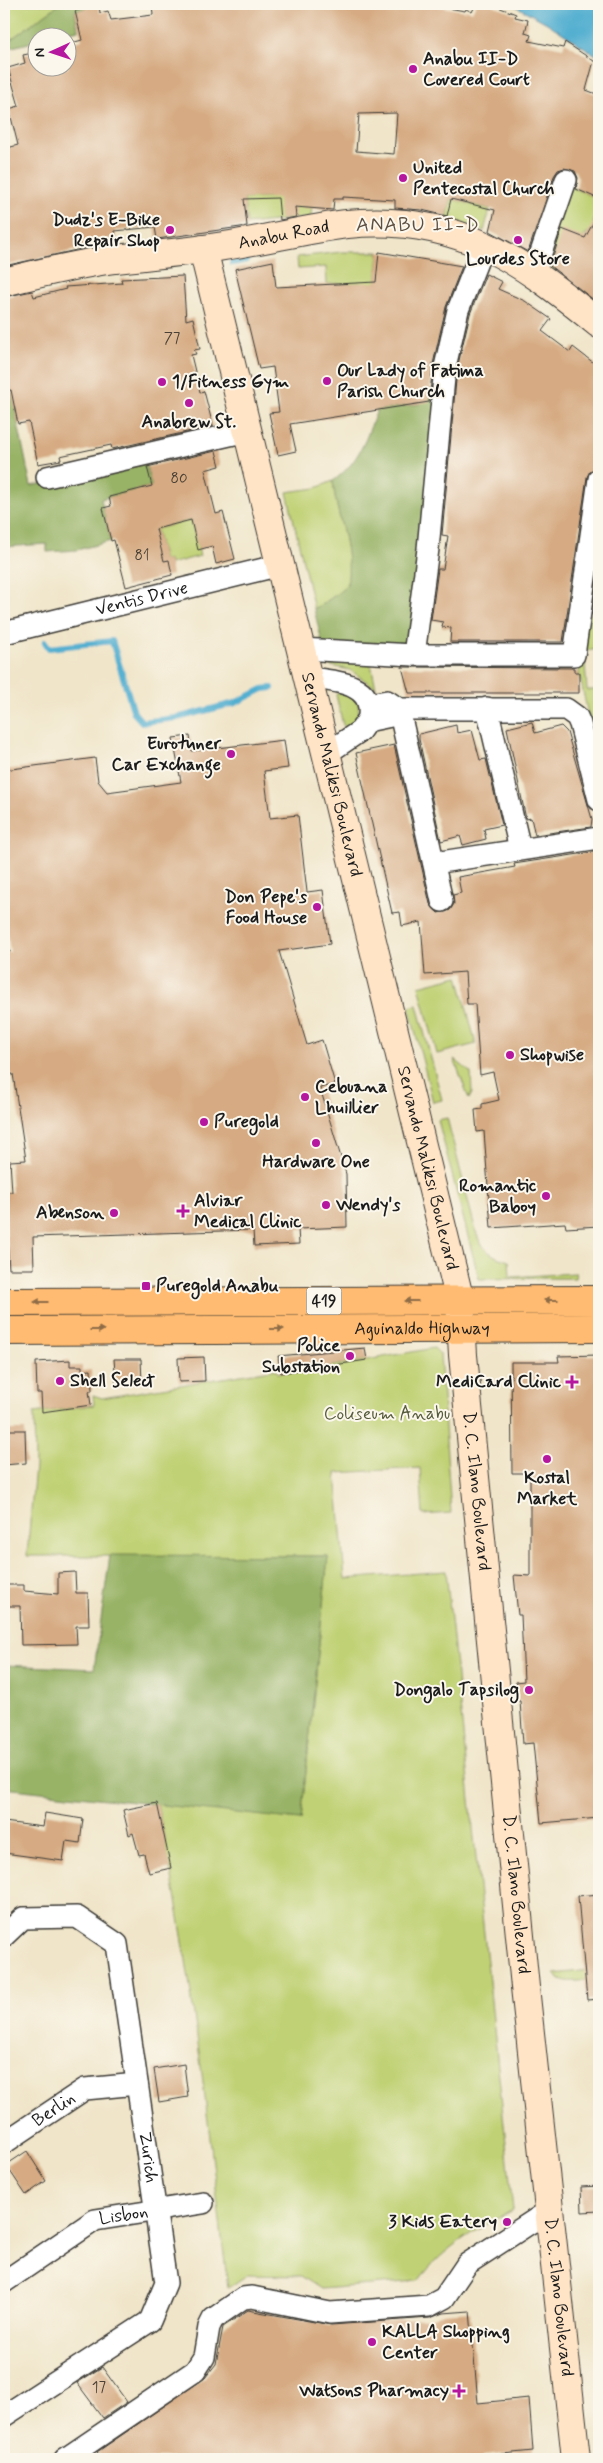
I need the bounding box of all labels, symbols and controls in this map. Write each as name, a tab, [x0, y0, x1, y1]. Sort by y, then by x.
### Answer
north arrow	[28, 28, 78, 78]
text: N	[31, 47, 49, 58]
place label: Anabu II-D Covered Court	[423, 47, 530, 92]
marker: Anabu II-D Covered Court	[407, 63, 419, 75]
place label: United Pentecostal Church	[413, 156, 555, 201]
marker: United Pentecostal Church	[397, 172, 409, 184]
place label: Dudz's E-Bike Repair Shop	[52, 208, 160, 253]
district label: ANABU II-D	[356, 212, 480, 239]
street label: Anabu Road	[236, 215, 331, 256]
marker: Dudz's E-Bike Repair Shop	[164, 224, 176, 236]
marker: Lourdes Store	[512, 234, 524, 246]
place label: Lourdes Store	[466, 247, 570, 271]
house number: 77	[164, 329, 181, 349]
place label: Our Lady of Fatima Parish Church	[337, 359, 484, 404]
place label: 1/Fitness Gym	[172, 370, 289, 394]
marker: Our Lady of Fatima Parish Church	[321, 375, 333, 387]
marker: 1/Fitness Gym	[156, 376, 168, 388]
marker: Anabrew St.	[183, 397, 195, 409]
place label: Anabrew St.	[142, 410, 237, 434]
house number: 80	[170, 469, 188, 489]
house number: 81	[135, 546, 149, 566]
street label: Ventis Drive	[93, 576, 191, 622]
street label: Servando Maliksi Boulevard	[295, 670, 368, 879]
place label: Eurotuner Car Exchange	[111, 732, 222, 779]
marker: Eurotuner Car Exchange	[225, 748, 237, 760]
place label: Don Pepe's Food House	[224, 885, 307, 930]
marker: Don Pepe's Food House	[311, 901, 323, 913]
place label: Shopwise	[520, 1043, 584, 1067]
marker: Shopwise	[504, 1049, 516, 1061]
street label: Servando Maliksi Boulevard	[391, 1063, 464, 1273]
place label: Cebuana Lhuillier	[315, 1075, 388, 1120]
marker: Cebuana Lhuillier	[299, 1091, 311, 1103]
place label: Puregold	[214, 1110, 279, 1136]
marker: Puregold	[198, 1116, 210, 1128]
marker: Hardware One	[310, 1137, 322, 1149]
place label: Hardware One	[262, 1150, 370, 1174]
place label: Romantic Baboy	[459, 1174, 537, 1219]
place label: Alviar Medical Clinic	[194, 1189, 302, 1234]
marker: Romantic Baboy	[540, 1190, 552, 1202]
place label: Wendy's	[335, 1193, 400, 1217]
marker: Wendy's	[320, 1199, 332, 1211]
place label: Abenson	[36, 1201, 105, 1225]
marker: Alviar Medical Clinic	[176, 1204, 190, 1218]
marker: Abenson	[108, 1207, 120, 1219]
place label: Puregold Anabu	[156, 1274, 279, 1300]
marker: Puregold Anabu	[140, 1280, 152, 1292]
road number: 419	[306, 1288, 342, 1314]
one-way arrow	[403, 1297, 419, 1305]
one-way arrow	[542, 1297, 558, 1305]
one-way arrow	[33, 1298, 49, 1306]
street label: Aguinaldo Highway	[354, 1317, 490, 1342]
one-way arrow	[269, 1325, 285, 1333]
one-way arrow	[89, 1326, 105, 1334]
place label: Police Substation	[262, 1334, 340, 1379]
marker: Police Substation	[344, 1350, 356, 1362]
place label: Shell Select	[70, 1369, 155, 1393]
place label: MediCard Clinic	[436, 1370, 562, 1394]
marker: Shell Select	[54, 1375, 66, 1387]
marker: MediCard Clinic	[565, 1375, 579, 1389]
park label: Coliseum Anabu	[324, 1402, 450, 1426]
street label: D. C. Ilano Boulevard	[457, 1411, 496, 1572]
marker: Kostal Market	[541, 1453, 553, 1465]
place label: Kostal Market	[517, 1466, 577, 1511]
place label: Dongalo Tapsilog	[394, 1678, 519, 1704]
marker: Dongalo Tapsilog	[523, 1684, 535, 1696]
street label: D. C. Ilano Boulevard	[496, 1814, 536, 1975]
street label: Berlin	[28, 2087, 80, 2133]
street label: Zurich	[132, 2130, 163, 2185]
street label: Lisbon	[97, 2200, 150, 2231]
place label: 3 Kids Eatery	[389, 2210, 497, 2234]
marker: 3 Kids Eatery	[501, 2216, 513, 2228]
street label: D. C. Ilano Boulevard	[538, 2216, 579, 2378]
place label: KALLA Shopping Center	[382, 2320, 510, 2365]
marker: KALLA Shopping Center	[366, 2336, 378, 2348]
house number: 17	[92, 2378, 107, 2398]
place label: Watsons Pharmacy	[298, 2379, 449, 2403]
marker: Watsons Pharmacy	[453, 2385, 465, 2397]

